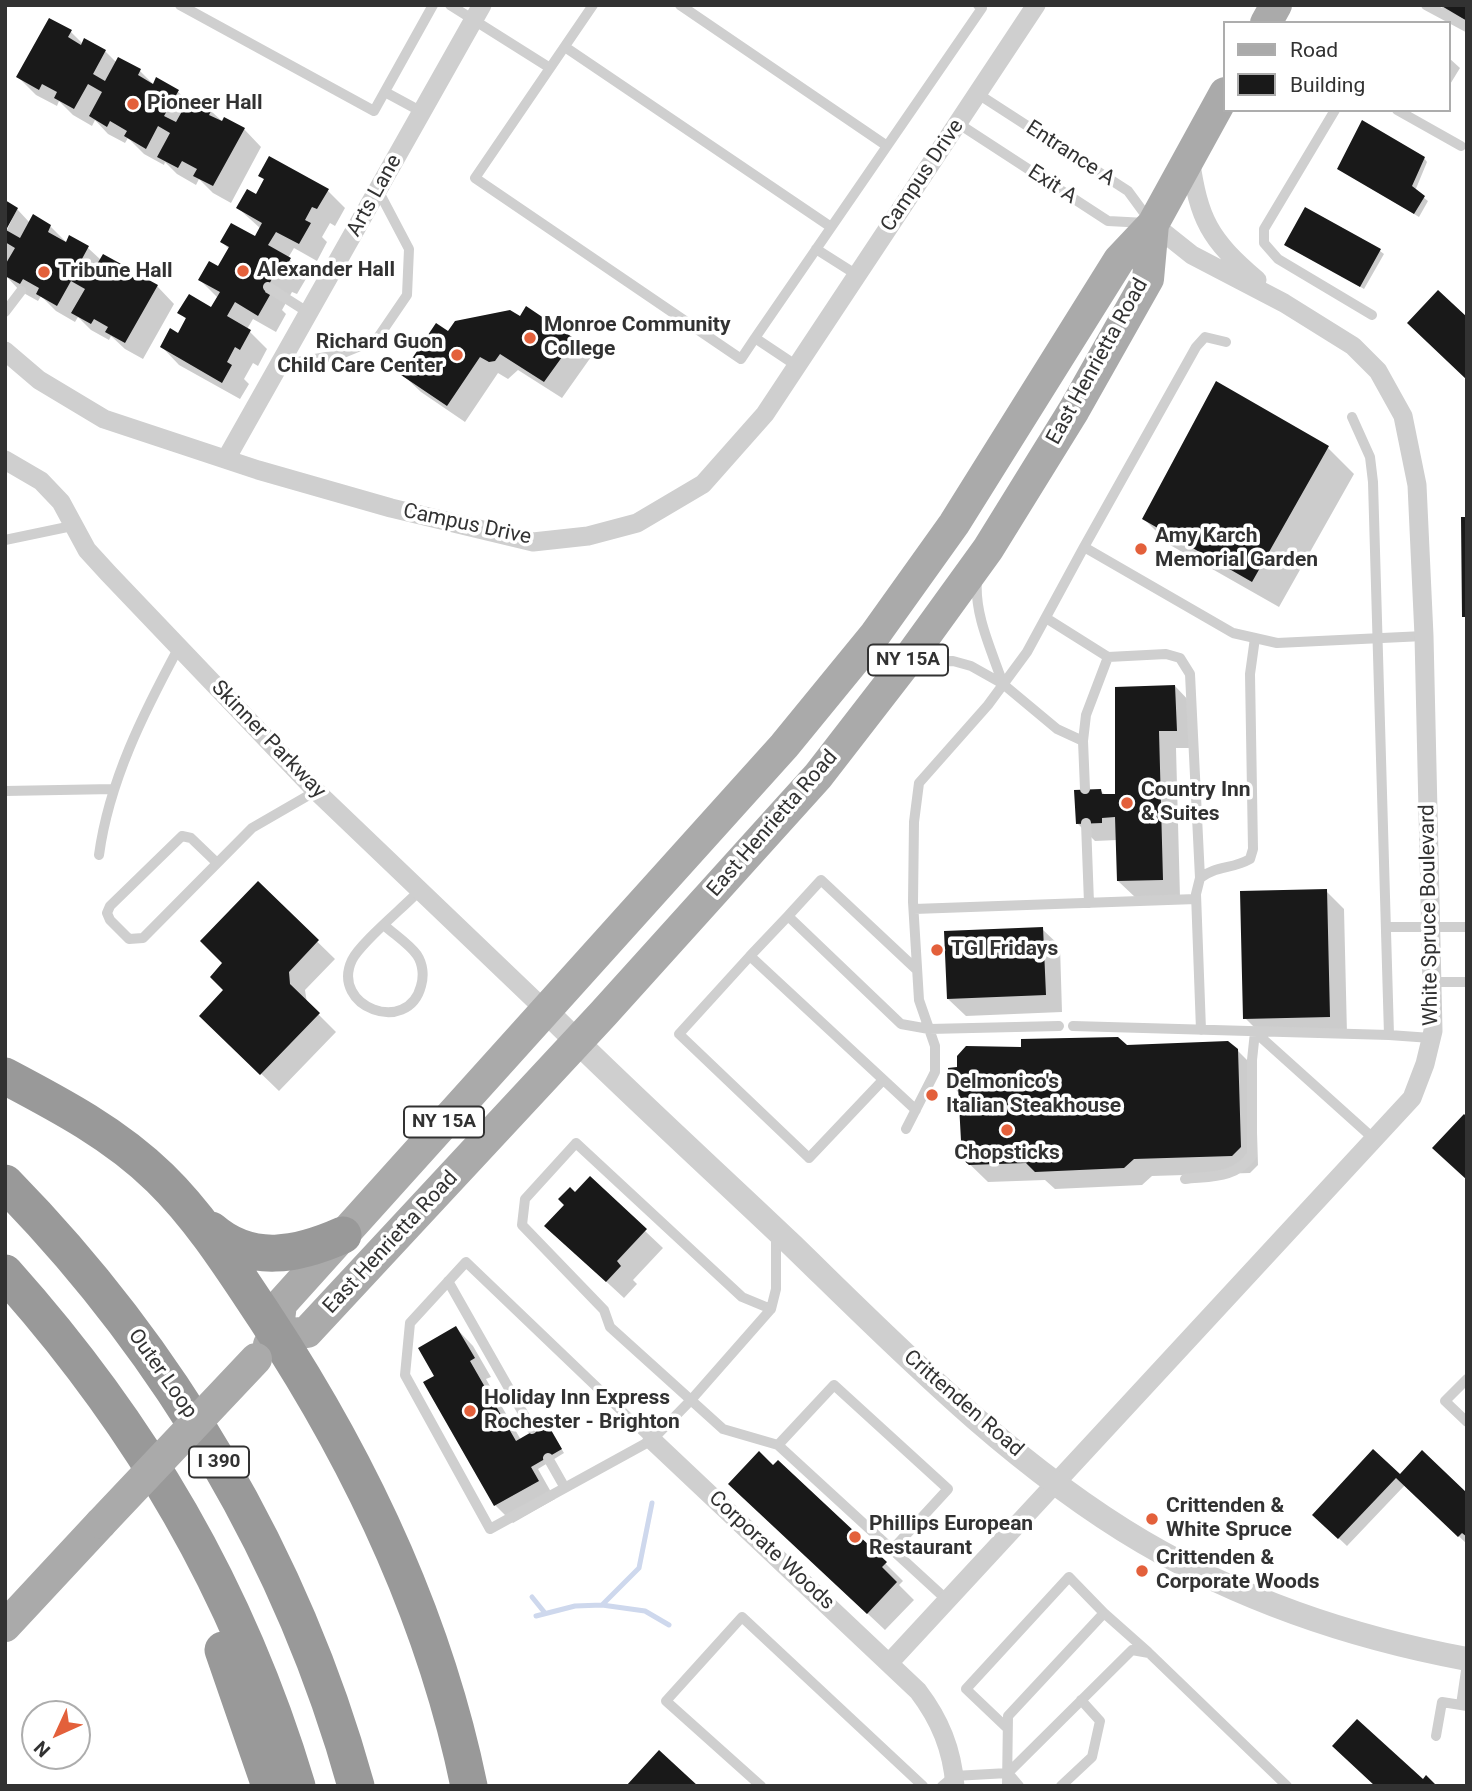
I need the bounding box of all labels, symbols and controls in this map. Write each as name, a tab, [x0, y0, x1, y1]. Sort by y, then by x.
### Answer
legend	[1224, 21, 1451, 112]
text: Road	[1290, 38, 1338, 62]
text: Building	[1290, 73, 1365, 97]
place label: Pioneer Hall	[147, 91, 262, 117]
marker: Pioneer Hall	[125, 96, 141, 112]
street label: Campus Drive	[876, 115, 970, 237]
street label: Entrance A	[1021, 116, 1119, 192]
street label: Arts Lane	[342, 151, 408, 241]
street label: Exit A	[1023, 160, 1081, 210]
place label: Alexander Hall	[257, 258, 395, 284]
place label: Tribune Hall	[58, 259, 173, 285]
marker: Alexander Hall	[235, 263, 251, 279]
marker: Tribune Hall	[36, 264, 52, 280]
street label: East Henrietta Road	[1042, 275, 1154, 449]
place label: Monroe Community College	[544, 313, 731, 363]
place label: Richard Guon Child Care Center	[277, 330, 443, 380]
marker: Monroe Community College	[522, 330, 538, 346]
marker: Richard Guon Child Care Center	[449, 347, 465, 363]
street label: Campus Drive	[401, 499, 533, 551]
place label: Amy Karch Memorial Garden	[1155, 524, 1318, 574]
marker: Amy Karch Memorial Garden	[1133, 541, 1149, 557]
road number: NY 15A	[868, 645, 948, 676]
street label: Skinner Parkway	[205, 676, 331, 804]
street label: East Henrietta Road	[703, 746, 843, 902]
place label: Country Inn & Suites	[1141, 778, 1251, 828]
marker: Country Inn & Suites	[1119, 795, 1135, 811]
street label: White Spruce Boulevard	[1415, 804, 1445, 1026]
place label: TGI Fridays	[951, 937, 1058, 963]
marker: TGI Fridays	[929, 942, 945, 958]
place label: Delmonico's Italian Steakhouse	[946, 1070, 1121, 1120]
marker: Delmonico's Italian Steakhouse	[924, 1087, 940, 1103]
road number: NY 15A	[404, 1106, 484, 1138]
marker: Chopsticks	[999, 1122, 1015, 1138]
place label: Chopsticks	[954, 1141, 1060, 1167]
street label: East Henrietta Road	[318, 1166, 464, 1320]
street label: Outer Loop	[122, 1324, 202, 1424]
street label: Crittenden Road	[898, 1345, 1028, 1463]
place label: Holiday Inn Express Rochester - Brighton	[484, 1386, 680, 1436]
marker: Holiday Inn Express Rochester - Brighton	[462, 1403, 478, 1419]
road number: I 390	[189, 1446, 249, 1478]
street label: Corporate Woods	[703, 1486, 839, 1616]
place label: Crittenden & White Spruce	[1166, 1494, 1292, 1544]
marker: Crittenden & White Spruce	[1144, 1511, 1160, 1527]
place label: Phillips European Restaurant	[869, 1512, 1033, 1562]
marker: Phillips European Restaurant	[847, 1529, 863, 1545]
place label: Crittenden & Corporate Woods	[1156, 1546, 1320, 1596]
marker: Crittenden & Corporate Woods	[1134, 1563, 1150, 1579]
north arrow	[21, 1700, 91, 1770]
text: N	[29, 1736, 55, 1762]

